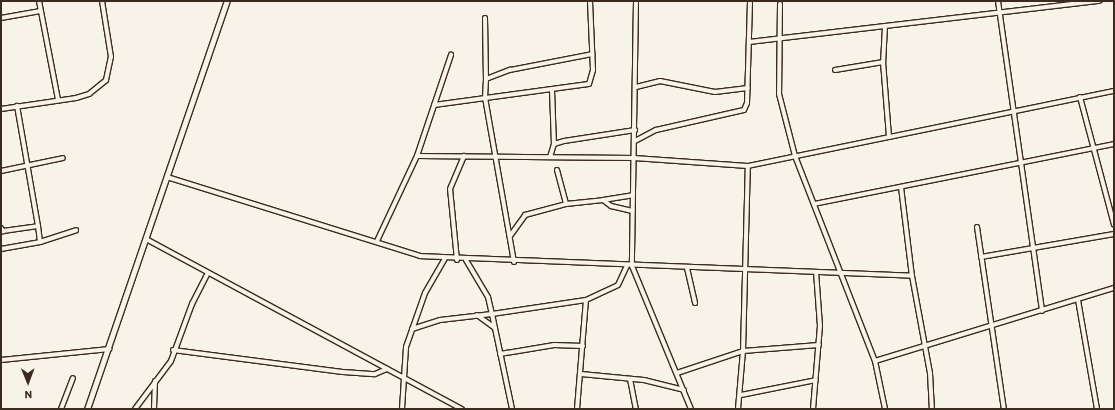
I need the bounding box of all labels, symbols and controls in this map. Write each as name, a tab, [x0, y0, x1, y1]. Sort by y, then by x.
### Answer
north arrow	[8, 362, 48, 402]
text: N	[24, 388, 32, 401]

